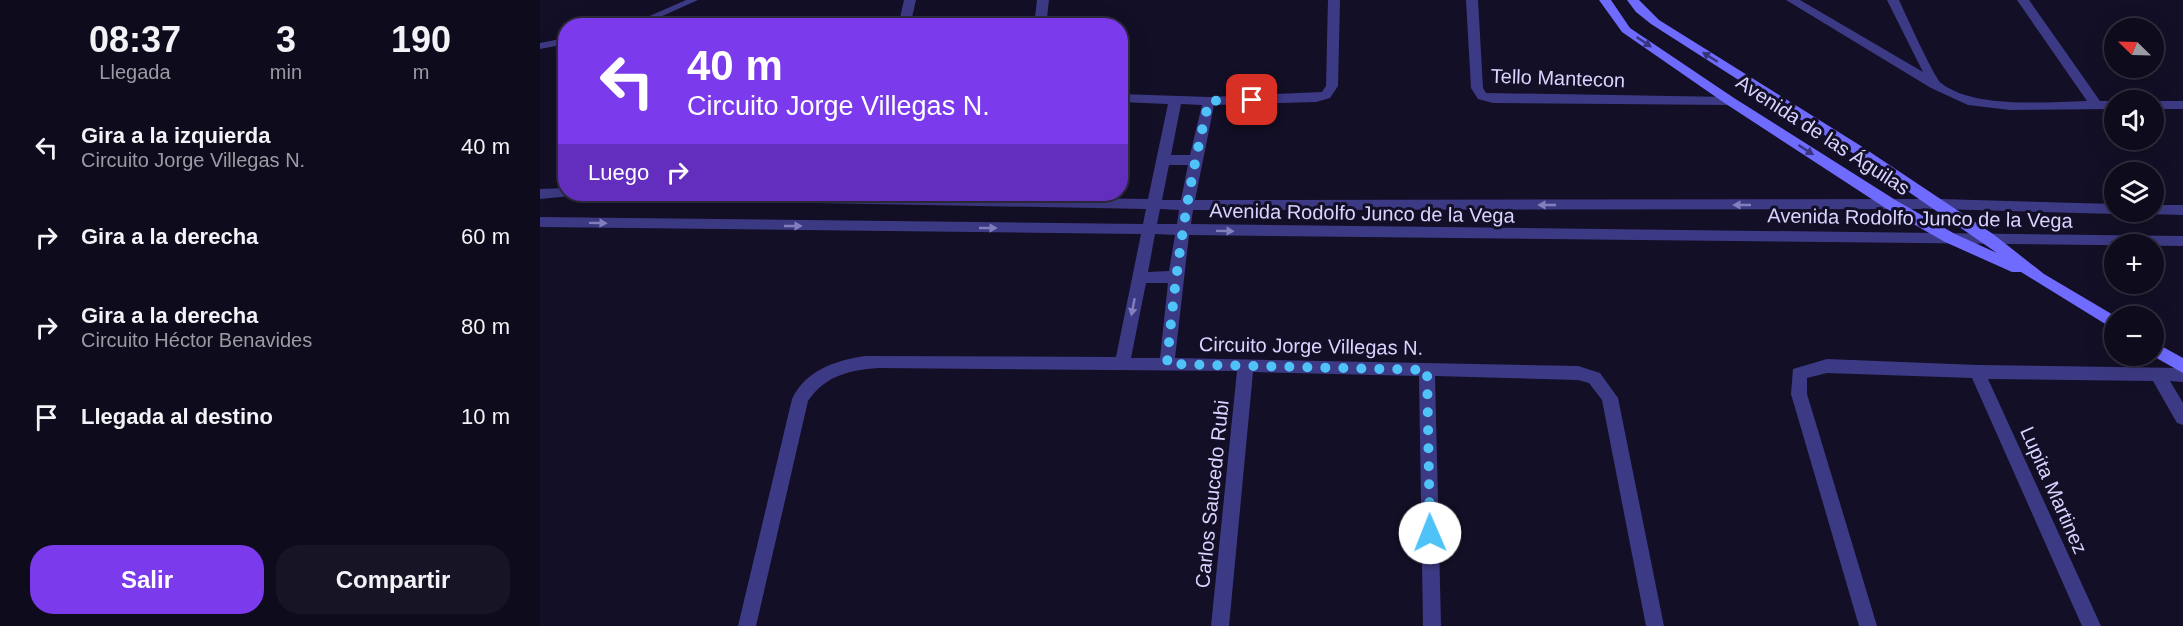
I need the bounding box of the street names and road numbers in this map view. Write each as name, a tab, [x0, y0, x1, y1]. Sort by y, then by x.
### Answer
street label: Tello Mantecon	[1490, 65, 1626, 91]
street label: Avenida de las Águilas	[1732, 71, 1914, 199]
street label: Avenida Rodolfo Junco de la Vega	[1209, 199, 1516, 227]
street label: Avenida Rodolfo Junco de la Vega	[1767, 204, 2074, 232]
street label: Circuito Jorge Villegas N.	[1199, 333, 1423, 359]
street label: Carlos Saucedo Rubi	[1191, 399, 1233, 589]
street label: Lupita Martinez	[2016, 423, 2092, 557]

